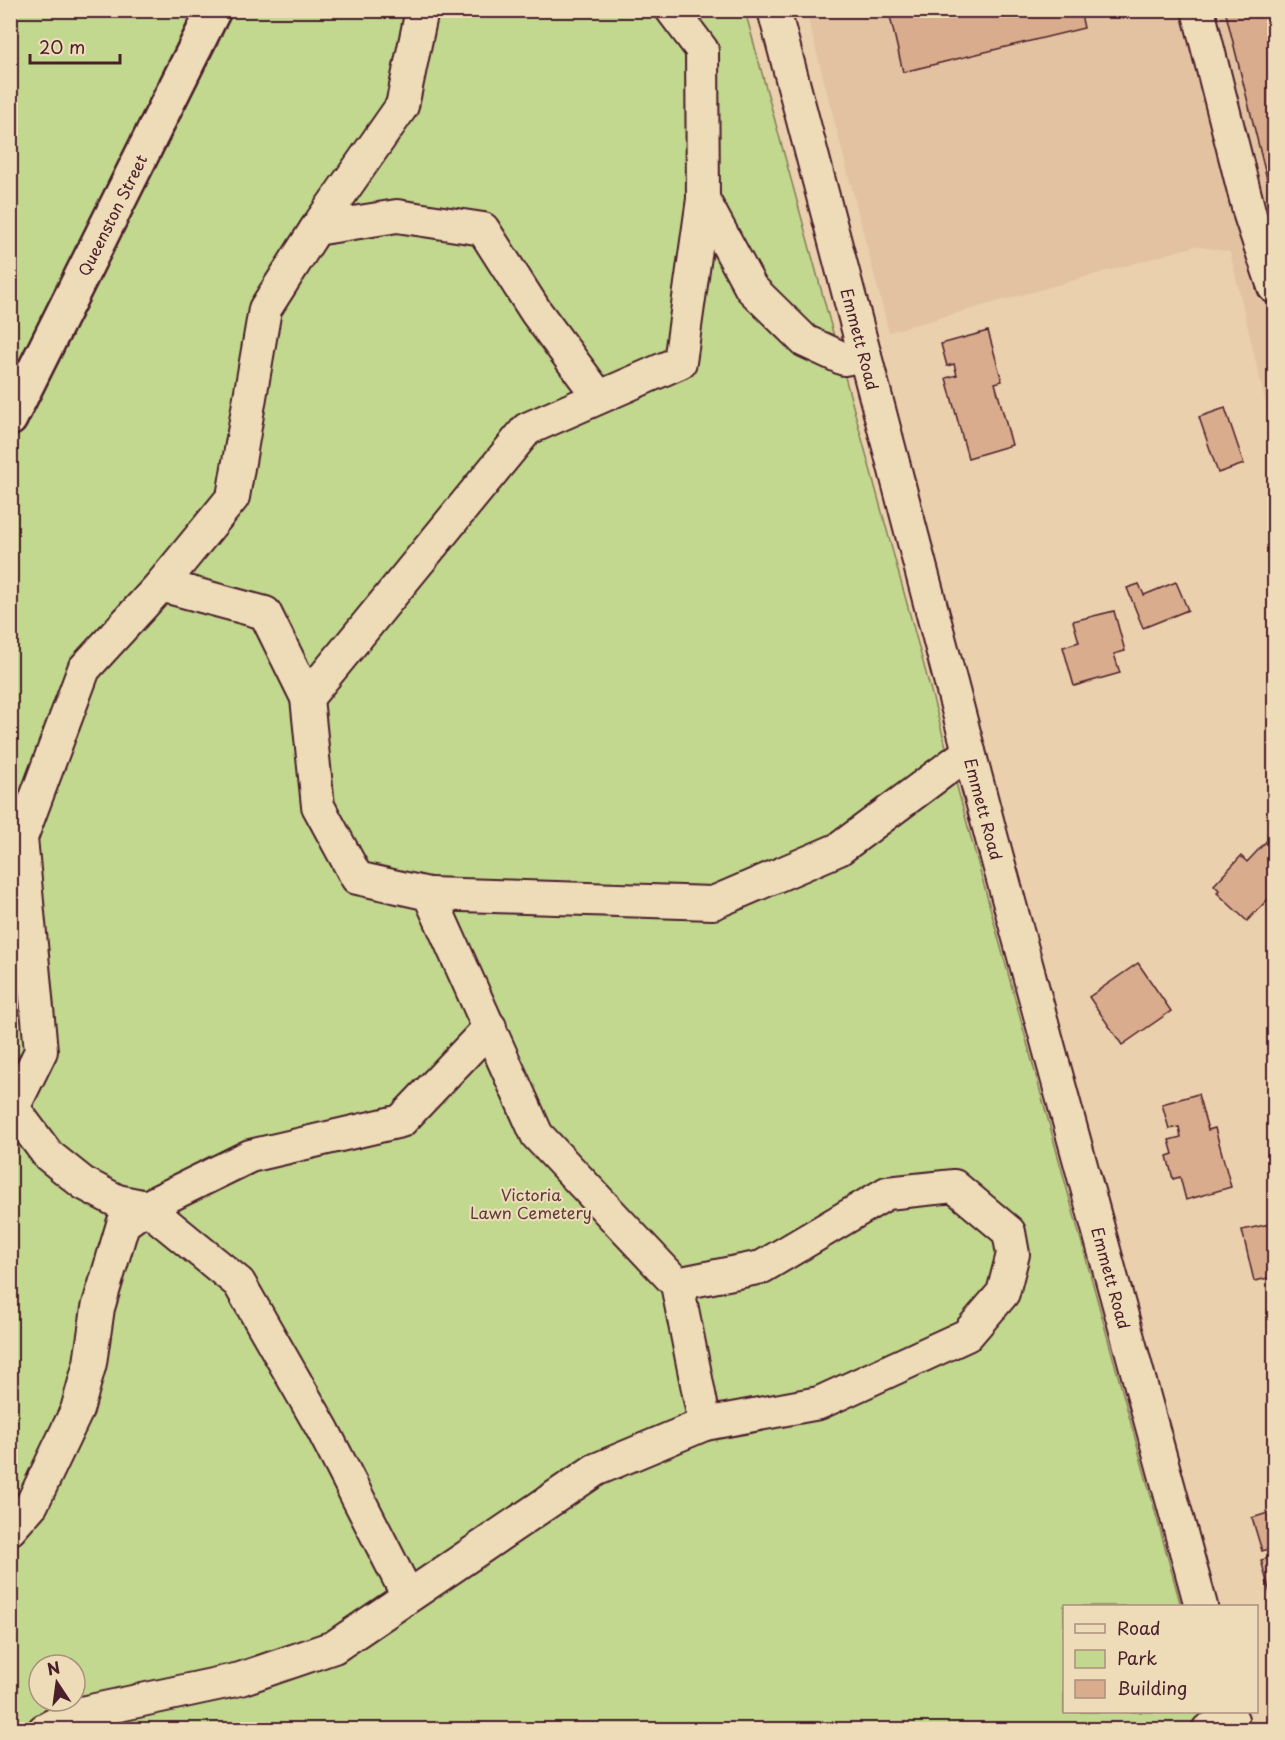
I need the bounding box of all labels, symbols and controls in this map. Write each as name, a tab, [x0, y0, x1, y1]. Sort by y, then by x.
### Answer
scale bar	[30, 27, 120, 65]
text: 20 m	[39, 33, 85, 60]
street label: Queenston Street	[71, 149, 153, 280]
street label: Emmett Road	[836, 285, 885, 393]
street label: Emmett Road	[959, 755, 1009, 863]
park label: Victoria Lawn Cemetery	[470, 1182, 592, 1224]
street label: Emmett Road	[1086, 1224, 1137, 1332]
legend	[1063, 1605, 1258, 1713]
text: Road	[1117, 1614, 1161, 1641]
text: Park	[1117, 1644, 1157, 1671]
north arrow	[27, 1653, 87, 1713]
text: N	[45, 1654, 62, 1681]
text: Building	[1117, 1674, 1187, 1701]

